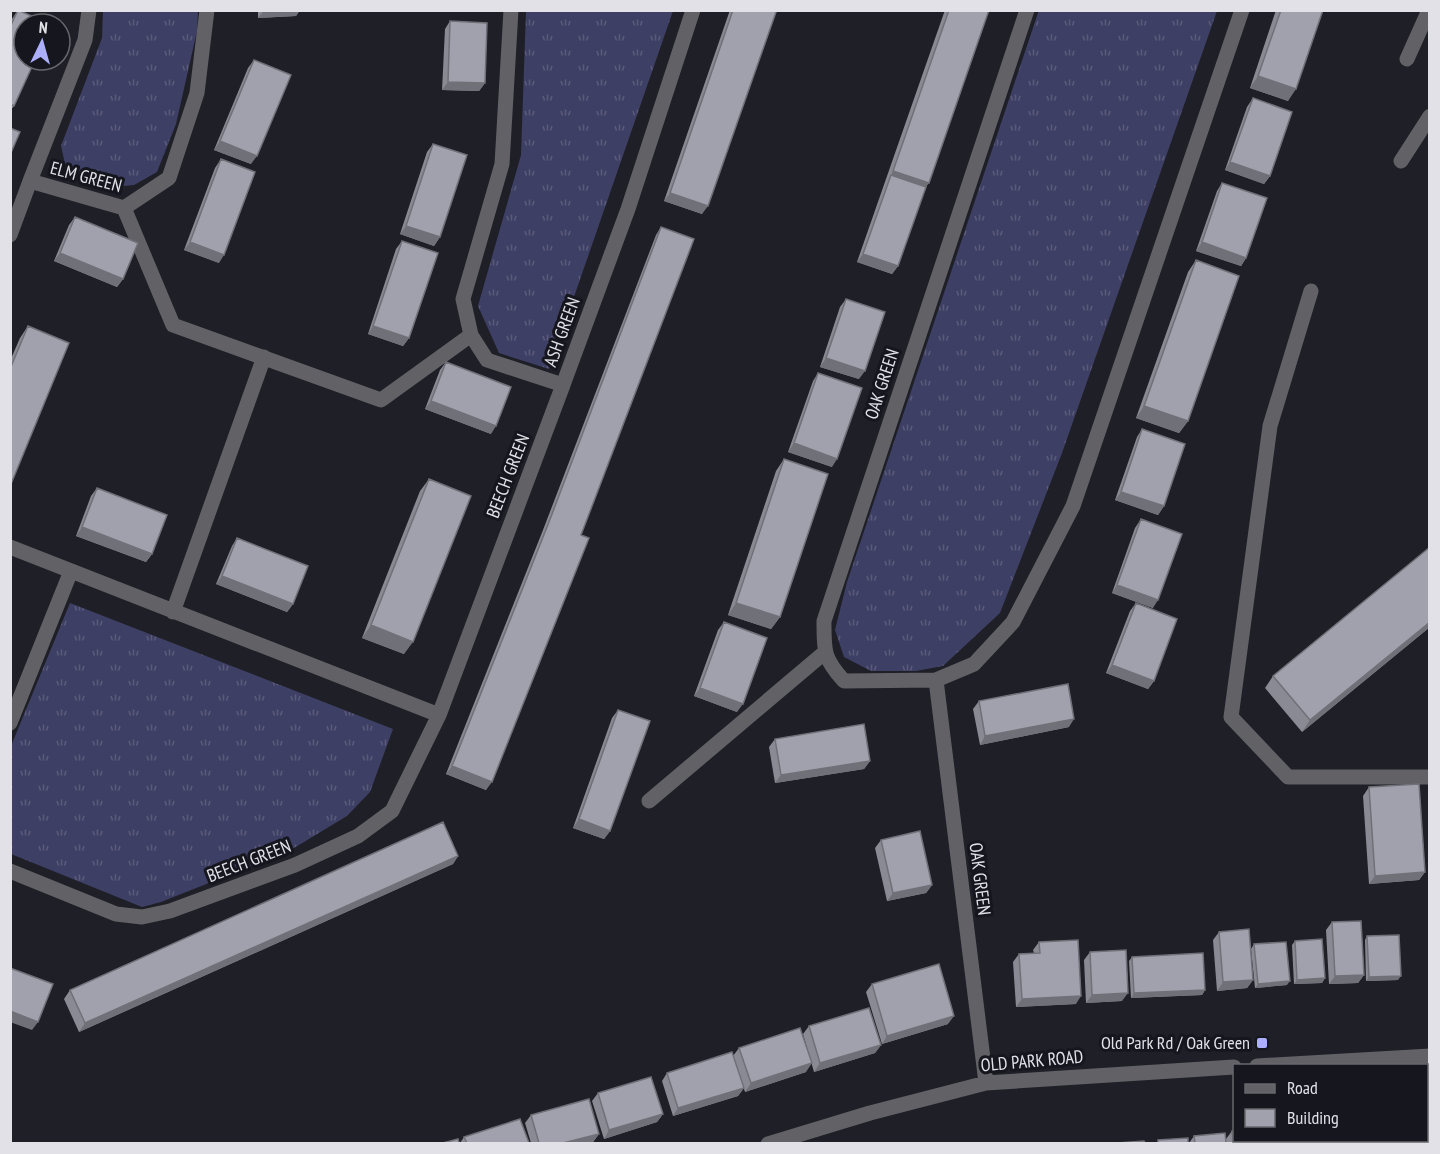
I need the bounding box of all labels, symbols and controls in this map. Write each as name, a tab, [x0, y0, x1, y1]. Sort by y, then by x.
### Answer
north arrow	[12, 12, 72, 72]
text: N	[38, 17, 48, 37]
street label: ELM GREEN	[48, 156, 124, 197]
street label: ASH GREEN	[538, 294, 585, 370]
street label: OAK GREEN	[859, 346, 904, 422]
street label: BEECH GREEN	[481, 430, 534, 521]
street label: BEECH GREEN	[203, 834, 294, 887]
street label: OAK GREEN	[965, 841, 996, 917]
place label: Old Park Rd / Oak Green	[1101, 1031, 1250, 1054]
marker: Old Park Rd / Oak Green	[1255, 1036, 1269, 1050]
street label: OLD PARK ROAD	[980, 1045, 1084, 1076]
legend	[1233, 1064, 1428, 1142]
text: Road	[1287, 1076, 1318, 1099]
text: Building	[1287, 1106, 1339, 1129]

